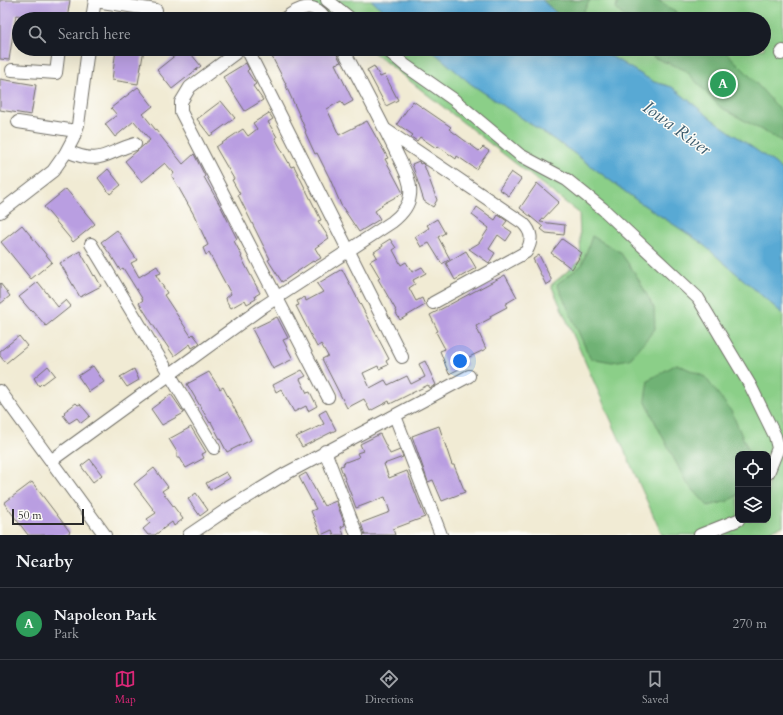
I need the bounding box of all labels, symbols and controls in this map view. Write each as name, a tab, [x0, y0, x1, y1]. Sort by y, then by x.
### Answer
search box	[12, 12, 771, 56]
icon: search	[26, 23, 48, 45]
text: Search here	[58, 24, 131, 44]
pin: A	[710, 69, 736, 99]
water label: Iowa River	[638, 95, 717, 162]
your location	[450, 351, 470, 371]
map controls	[735, 451, 771, 523]
button: locate	[735, 451, 771, 487]
button: layers	[735, 487, 771, 523]
scale bar	[12, 507, 84, 526]
text: 50 m	[18, 508, 42, 523]
text: Nearby	[16, 550, 73, 573]
text: Napoleon Park	[54, 605, 157, 625]
text: A	[24, 615, 34, 633]
text: 270 m	[733, 615, 767, 633]
text: Park	[54, 625, 79, 643]
tab: Map	[114, 668, 136, 707]
tab: Directions	[365, 668, 413, 707]
tab: Saved	[642, 668, 669, 707]

